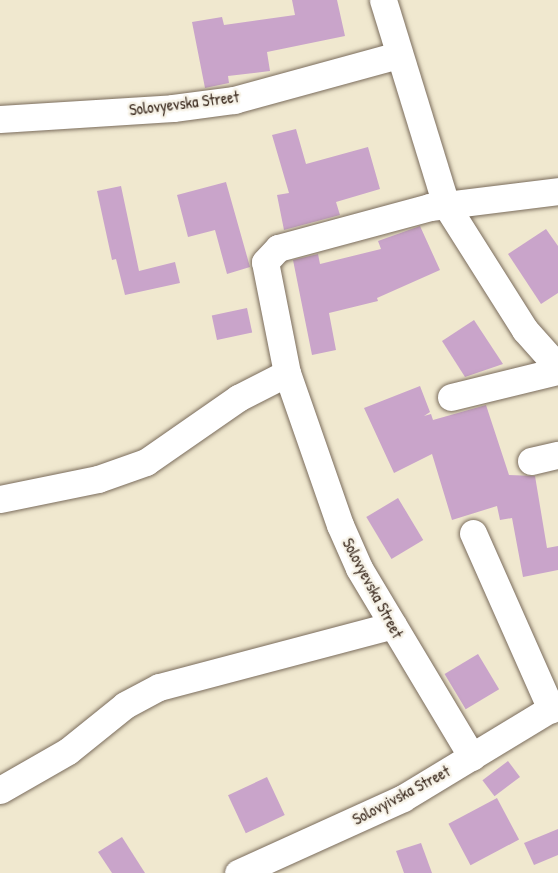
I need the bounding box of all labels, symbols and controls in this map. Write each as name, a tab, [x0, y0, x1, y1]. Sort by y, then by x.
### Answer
street label: Solovyevska Street	[128, 87, 240, 119]
street label: Solovyevska Street	[339, 535, 407, 641]
street label: Solovyivska Street	[349, 761, 453, 829]

